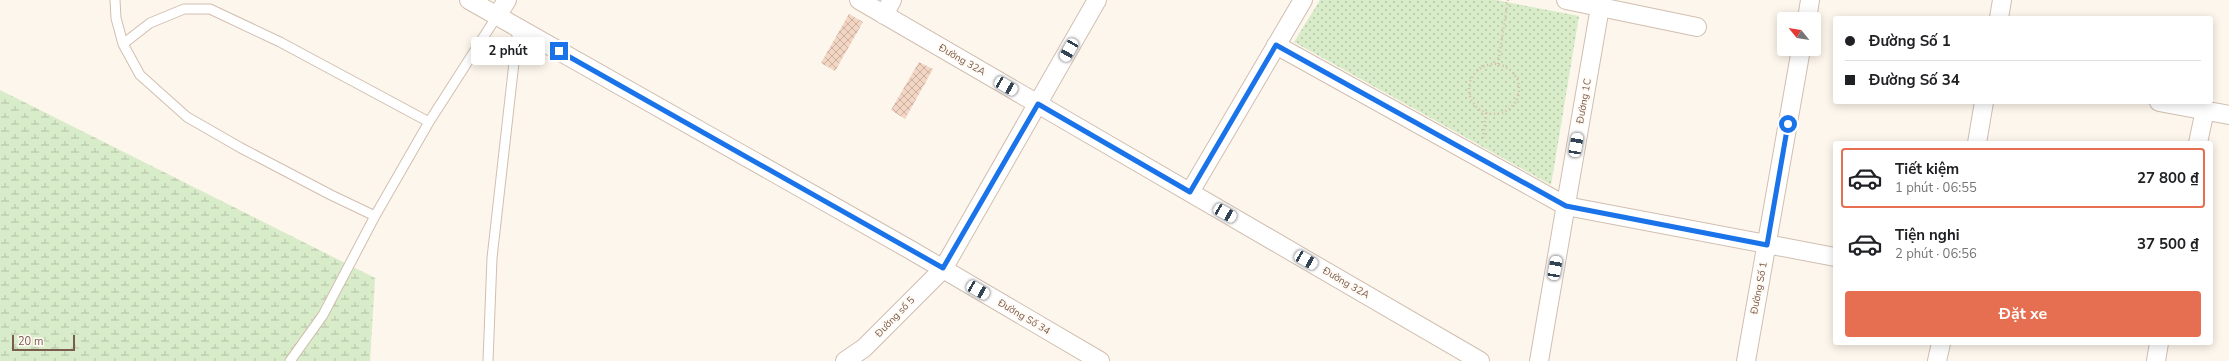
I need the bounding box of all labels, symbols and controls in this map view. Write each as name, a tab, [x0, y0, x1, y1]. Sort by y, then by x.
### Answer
north arrow	[1777, 12, 1821, 56]
map controls	[1777, 12, 1821, 56]
text: Đường Số 1	[1869, 31, 1951, 51]
callout: 2 phút	[471, 37, 545, 65]
car	[1058, 37, 1080, 63]
street label: Đường 32A	[935, 40, 989, 79]
text: 2 phút	[488, 42, 528, 60]
route end	[550, 42, 568, 60]
text: Đường Số 34	[1869, 70, 1960, 90]
car	[993, 75, 1019, 97]
street label: Đường 1C	[1573, 77, 1595, 126]
route start	[1779, 115, 1797, 133]
car	[1568, 132, 1584, 158]
text: Tiết kiệm	[1895, 159, 1959, 179]
icon: car	[1847, 160, 1883, 196]
text: 27 800 ₫	[2137, 168, 2199, 188]
text: 1 phút · 06:55	[1895, 179, 1977, 197]
car	[1212, 202, 1238, 224]
text: Tiện nghi	[1895, 225, 1960, 245]
icon: car	[1847, 226, 1883, 262]
text: 37 500 ₫	[2137, 234, 2199, 254]
text: 2 phút · 06:56	[1895, 245, 1977, 263]
car	[1293, 249, 1319, 271]
car	[1547, 255, 1563, 281]
street label: Đường Số 1	[1747, 261, 1771, 316]
street label: Đường 32A	[1319, 263, 1373, 302]
car	[965, 279, 991, 301]
button: Đặt xe	[1845, 291, 2201, 337]
street label: Đường số 5	[871, 294, 918, 341]
street label: Đường Số 34	[994, 295, 1053, 338]
scale bar	[12, 333, 75, 352]
text: 20 m	[18, 334, 43, 349]

